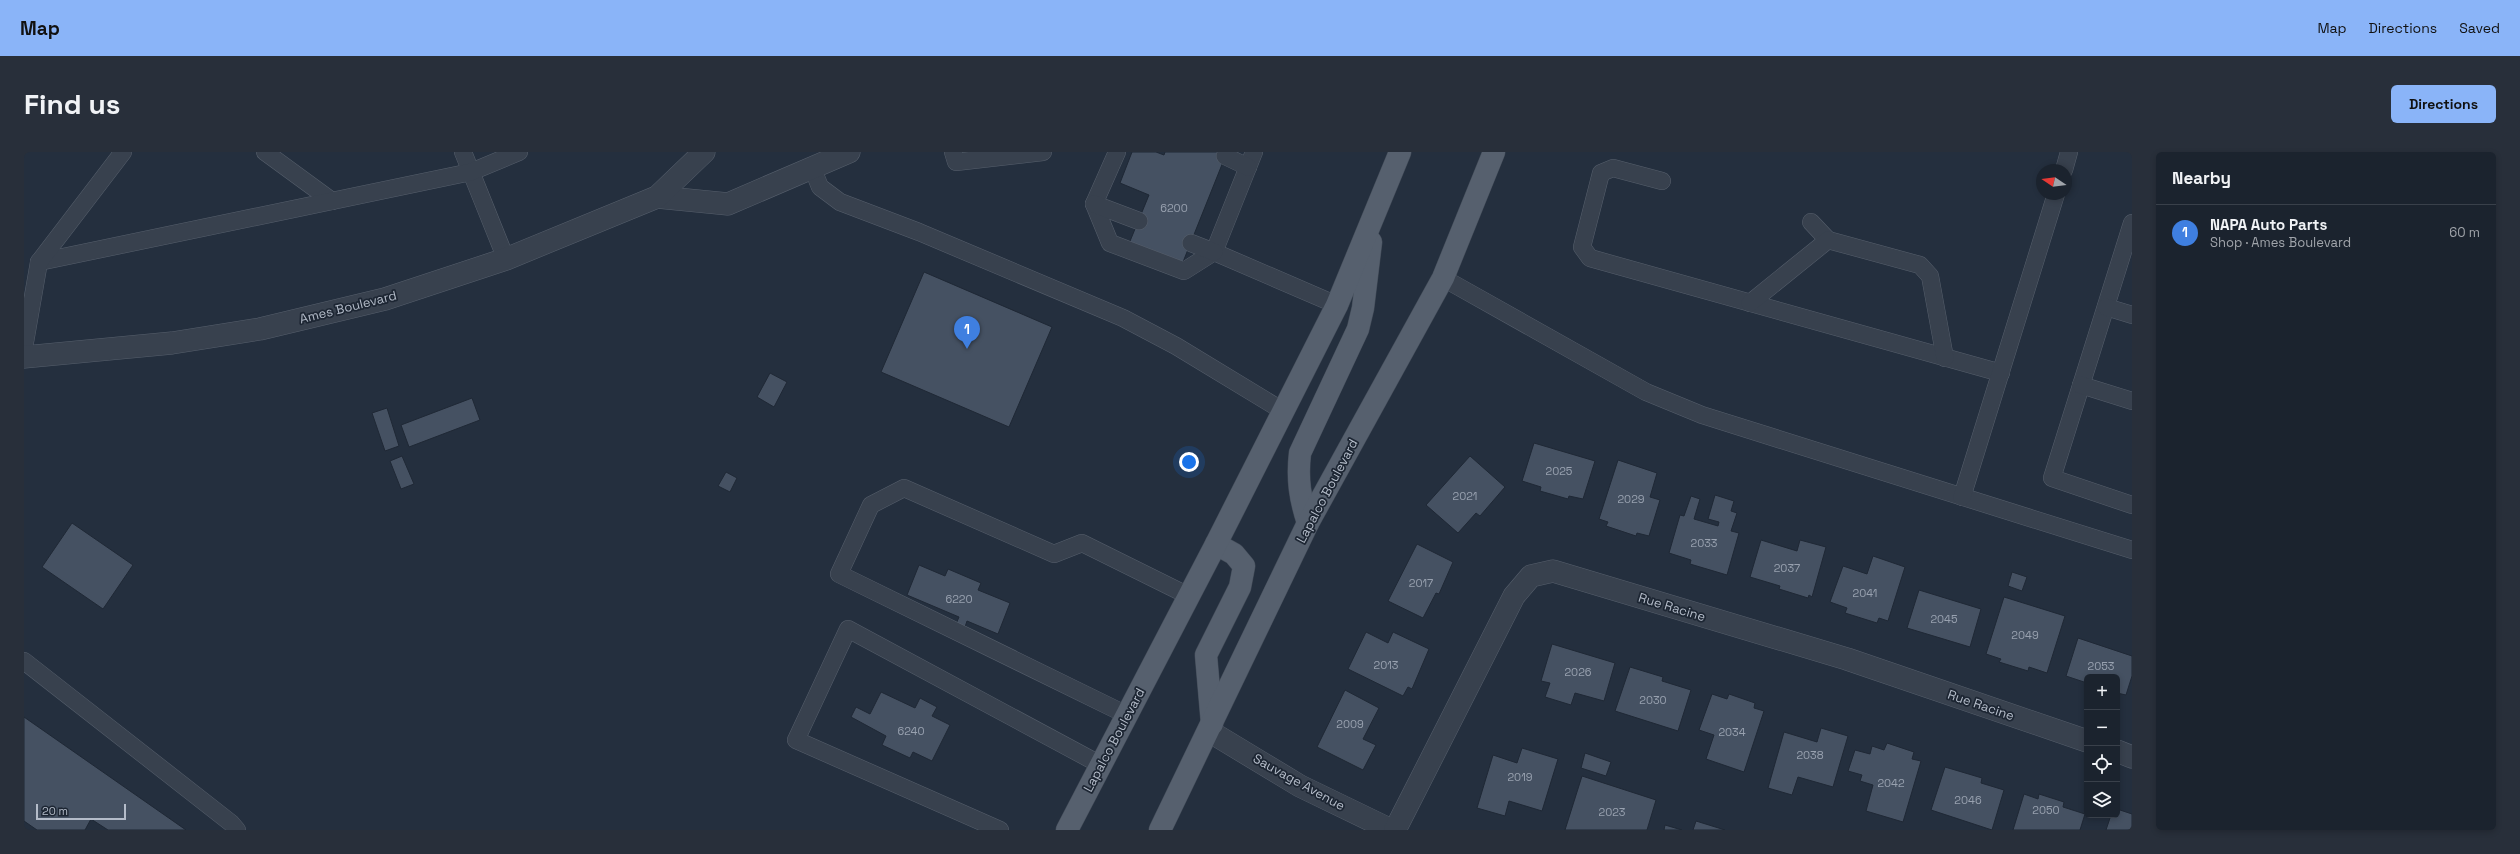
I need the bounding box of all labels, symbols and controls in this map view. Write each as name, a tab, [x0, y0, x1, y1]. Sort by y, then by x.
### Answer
text: Map	[20, 16, 60, 41]
text: Map	[2317, 19, 2347, 37]
text: Directions	[2369, 19, 2437, 37]
text: Saved	[2459, 19, 2500, 37]
button: Directions	[2391, 85, 2496, 123]
text: Find us	[24, 86, 121, 122]
north arrow	[2036, 164, 2072, 200]
text: Nearby	[2172, 167, 2231, 189]
house number: 6200	[1160, 201, 1188, 215]
text: NAPA Auto Parts	[2210, 215, 2327, 234]
text: 1	[2182, 224, 2188, 241]
text: 60 m	[2449, 224, 2480, 241]
text: Shop · Ames Boulevard	[2210, 234, 2351, 251]
street label: Ames Boulevard	[298, 287, 398, 327]
pin: 1	[954, 316, 980, 349]
street label: Lapalco Boulevard	[1292, 436, 1362, 546]
your location	[1179, 452, 1199, 472]
house number: 2025	[1546, 464, 1573, 478]
house number: 2021	[1453, 489, 1477, 503]
house number: 2029	[1617, 492, 1645, 506]
house number: 2033	[1691, 536, 1718, 550]
house number: 2037	[1774, 561, 1800, 575]
house number: 2017	[1409, 576, 1433, 590]
house number: 2041	[1853, 586, 1877, 600]
street label: Rue Racine	[1636, 589, 1708, 625]
house number: 6220	[945, 592, 973, 606]
house number: 2045	[1930, 612, 1958, 626]
house number: 2049	[2011, 628, 2039, 642]
house number: 2013	[1374, 658, 1399, 672]
house number: 2053	[2088, 659, 2115, 673]
house number: 2026	[1564, 665, 1592, 679]
map controls	[2084, 674, 2120, 818]
button: +	[2084, 674, 2120, 710]
street label: Lapalco Boulevard	[1079, 685, 1149, 795]
street label: Rue Racine	[1945, 686, 2017, 724]
house number: 2030	[1639, 693, 1667, 707]
button: −	[2084, 710, 2120, 746]
house number: 2009	[1336, 717, 1364, 731]
house number: 6240	[898, 724, 924, 738]
house number: 2034	[1718, 725, 1746, 739]
button: locate	[2084, 746, 2120, 782]
house number: 2038	[1796, 748, 1824, 762]
street label: Sauvage Avenue	[1250, 750, 1348, 814]
house number: 2019	[1507, 770, 1533, 784]
house number: 2042	[1877, 776, 1905, 790]
button: layers	[2084, 782, 2120, 818]
house number: 2046	[1954, 793, 1982, 807]
scale bar	[36, 802, 126, 821]
house number: 2050	[2032, 803, 2060, 817]
text: 20 m	[42, 804, 68, 818]
house number: 2023	[1599, 805, 1626, 819]

